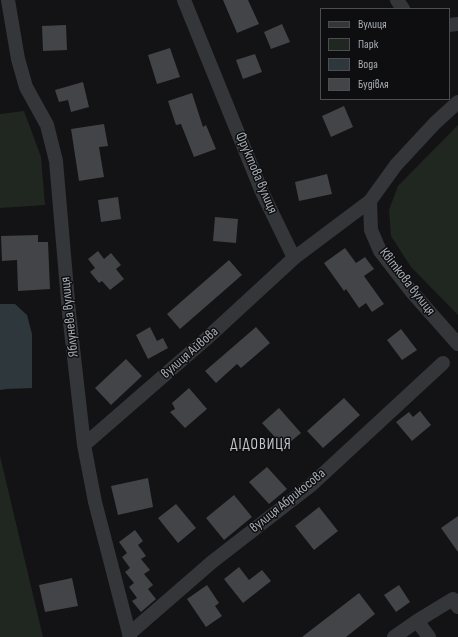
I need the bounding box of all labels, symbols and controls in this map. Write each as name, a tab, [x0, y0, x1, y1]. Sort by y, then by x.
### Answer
legend	[320, 8, 450, 100]
text: Вулиця	[358, 17, 387, 32]
text: Парк	[358, 37, 378, 52]
text: Вода	[358, 57, 378, 72]
text: Будівля	[358, 77, 389, 92]
street label: Фруктова вулиця	[231, 130, 281, 216]
street label: Квіткова вулиця	[375, 245, 439, 319]
street label: Яблунева вулиця	[57, 276, 83, 358]
street label: вулиця Айвова	[158, 324, 222, 382]
district label: ДІДОВИЦЯ	[230, 436, 292, 454]
street label: вулиця Абрикосова	[247, 465, 329, 537]

